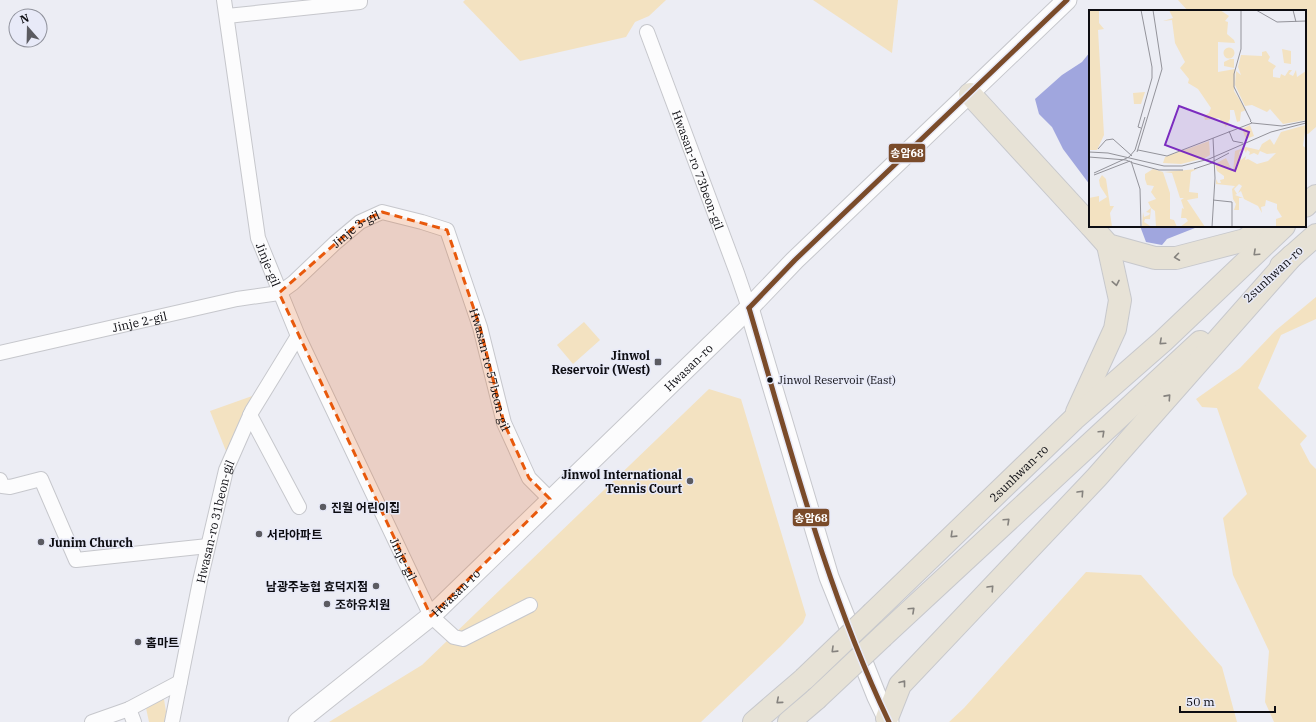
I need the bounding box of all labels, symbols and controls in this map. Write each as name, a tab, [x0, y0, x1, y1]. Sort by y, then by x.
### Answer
north arrow	[8, 8, 48, 48]
text: N	[18, 10, 31, 27]
inset map	[1089, 10, 1306, 227]
street label: Hwasan-ro 73beon-gil	[669, 108, 728, 232]
line badge: 송암68	[888, 143, 926, 163]
text: 송암68	[890, 146, 924, 160]
street label: Jinje 3-gil	[328, 207, 382, 250]
street label: Jinje-gil	[253, 240, 285, 289]
street label: 2sunhwan-ro	[1240, 243, 1306, 305]
one-way arrow	[1253, 248, 1261, 256]
one-way arrow	[1174, 252, 1180, 261]
one-way arrow	[1112, 280, 1120, 286]
street label: Hwasan-ro 57beon-gil	[467, 306, 514, 434]
street label: Jinje 2-gil	[111, 308, 169, 335]
one-way arrow	[1159, 338, 1166, 345]
street label: Hwasan-ro	[661, 340, 716, 394]
place label: Jinwol Reservoir (West)	[551, 348, 650, 377]
marker: Jinwol Reservoir (West)	[653, 357, 663, 367]
place label: Jinwol Reservoir (East)	[778, 373, 896, 387]
marker: Jinwol Reservoir (East)	[765, 375, 775, 385]
one-way arrow	[1163, 394, 1170, 402]
one-way arrow	[1098, 430, 1105, 437]
street label: 2sunhwan-ro	[986, 441, 1051, 504]
street label: Hwasan-ro 31beon-gil	[192, 457, 237, 585]
place label: Jinwol International Tennis Court	[561, 467, 683, 496]
marker: Jinwol International Tennis Court	[685, 476, 695, 486]
one-way arrow	[1076, 491, 1083, 498]
place label: 진월 어린이집	[331, 500, 400, 515]
marker: 진월 어린이집	[318, 502, 328, 512]
line badge: 송암68	[792, 508, 830, 527]
text: 송암68	[794, 511, 828, 525]
one-way arrow	[1002, 518, 1010, 526]
place label: 서라아파트	[267, 527, 322, 542]
marker: 서라아파트	[254, 529, 264, 539]
one-way arrow	[950, 530, 958, 538]
place label: Junim Church	[49, 535, 133, 550]
street label: Jinje-gil	[387, 535, 421, 583]
marker: Junim Church	[36, 537, 46, 547]
street label: Hwasan-ro	[428, 565, 483, 619]
place label: 남광주농협 효덕지점	[266, 579, 368, 594]
marker: 남광주농협 효덕지점	[371, 581, 381, 591]
one-way arrow	[987, 585, 994, 593]
place label: 조하유치원	[335, 597, 390, 612]
marker: 조하유치원	[322, 599, 332, 609]
one-way arrow	[907, 607, 915, 614]
place label: 홈마트	[146, 635, 179, 650]
marker: 홈마트	[133, 637, 143, 647]
one-way arrow	[831, 645, 839, 653]
one-way arrow	[898, 680, 905, 687]
scale bar	[1180, 688, 1275, 714]
text: 50 m	[1186, 694, 1215, 709]
one-way arrow	[776, 696, 784, 703]

